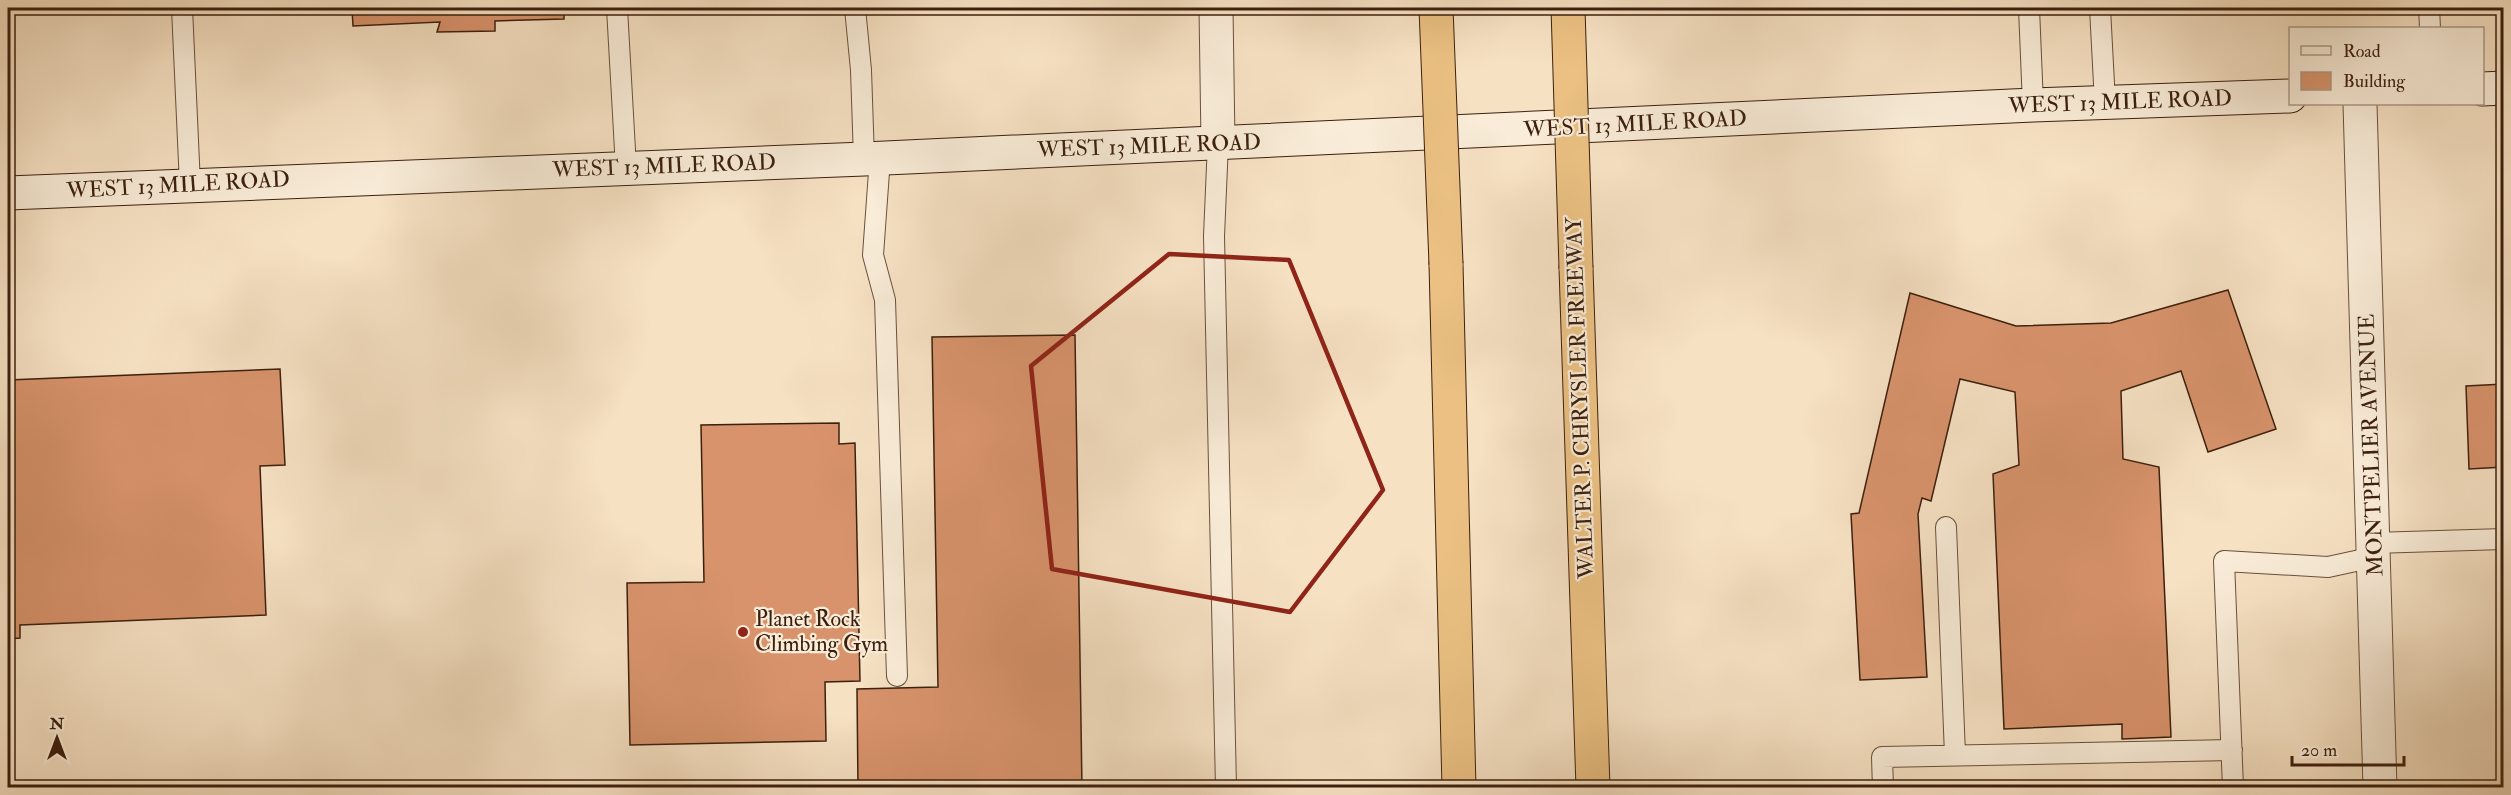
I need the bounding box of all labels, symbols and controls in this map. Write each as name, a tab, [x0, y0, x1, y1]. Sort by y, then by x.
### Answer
legend	[2289, 27, 2484, 105]
text: Road	[2343, 40, 2381, 63]
text: Building	[2343, 70, 2406, 93]
street label: WEST 13 MILE ROAD	[2007, 84, 2232, 120]
street label: WEST 13 MILE ROAD	[1522, 104, 1747, 144]
street label: WEST 13 MILE ROAD	[1036, 128, 1261, 164]
street label: WEST 13 MILE ROAD	[551, 148, 776, 184]
street label: WEST 13 MILE ROAD	[65, 165, 290, 205]
street label: WALTER P. CHRYSLER FREEWAY	[1560, 216, 1600, 581]
street label: MONTPELIER AVENUE	[2352, 313, 2390, 577]
place label: Planet Rock Climbing Gym	[755, 605, 888, 658]
marker: Planet Rock Climbing Gym	[736, 625, 750, 639]
north arrow	[27, 708, 87, 768]
text: N	[49, 714, 65, 734]
scale bar	[2292, 729, 2404, 767]
text: 20 m	[2301, 739, 2337, 762]

